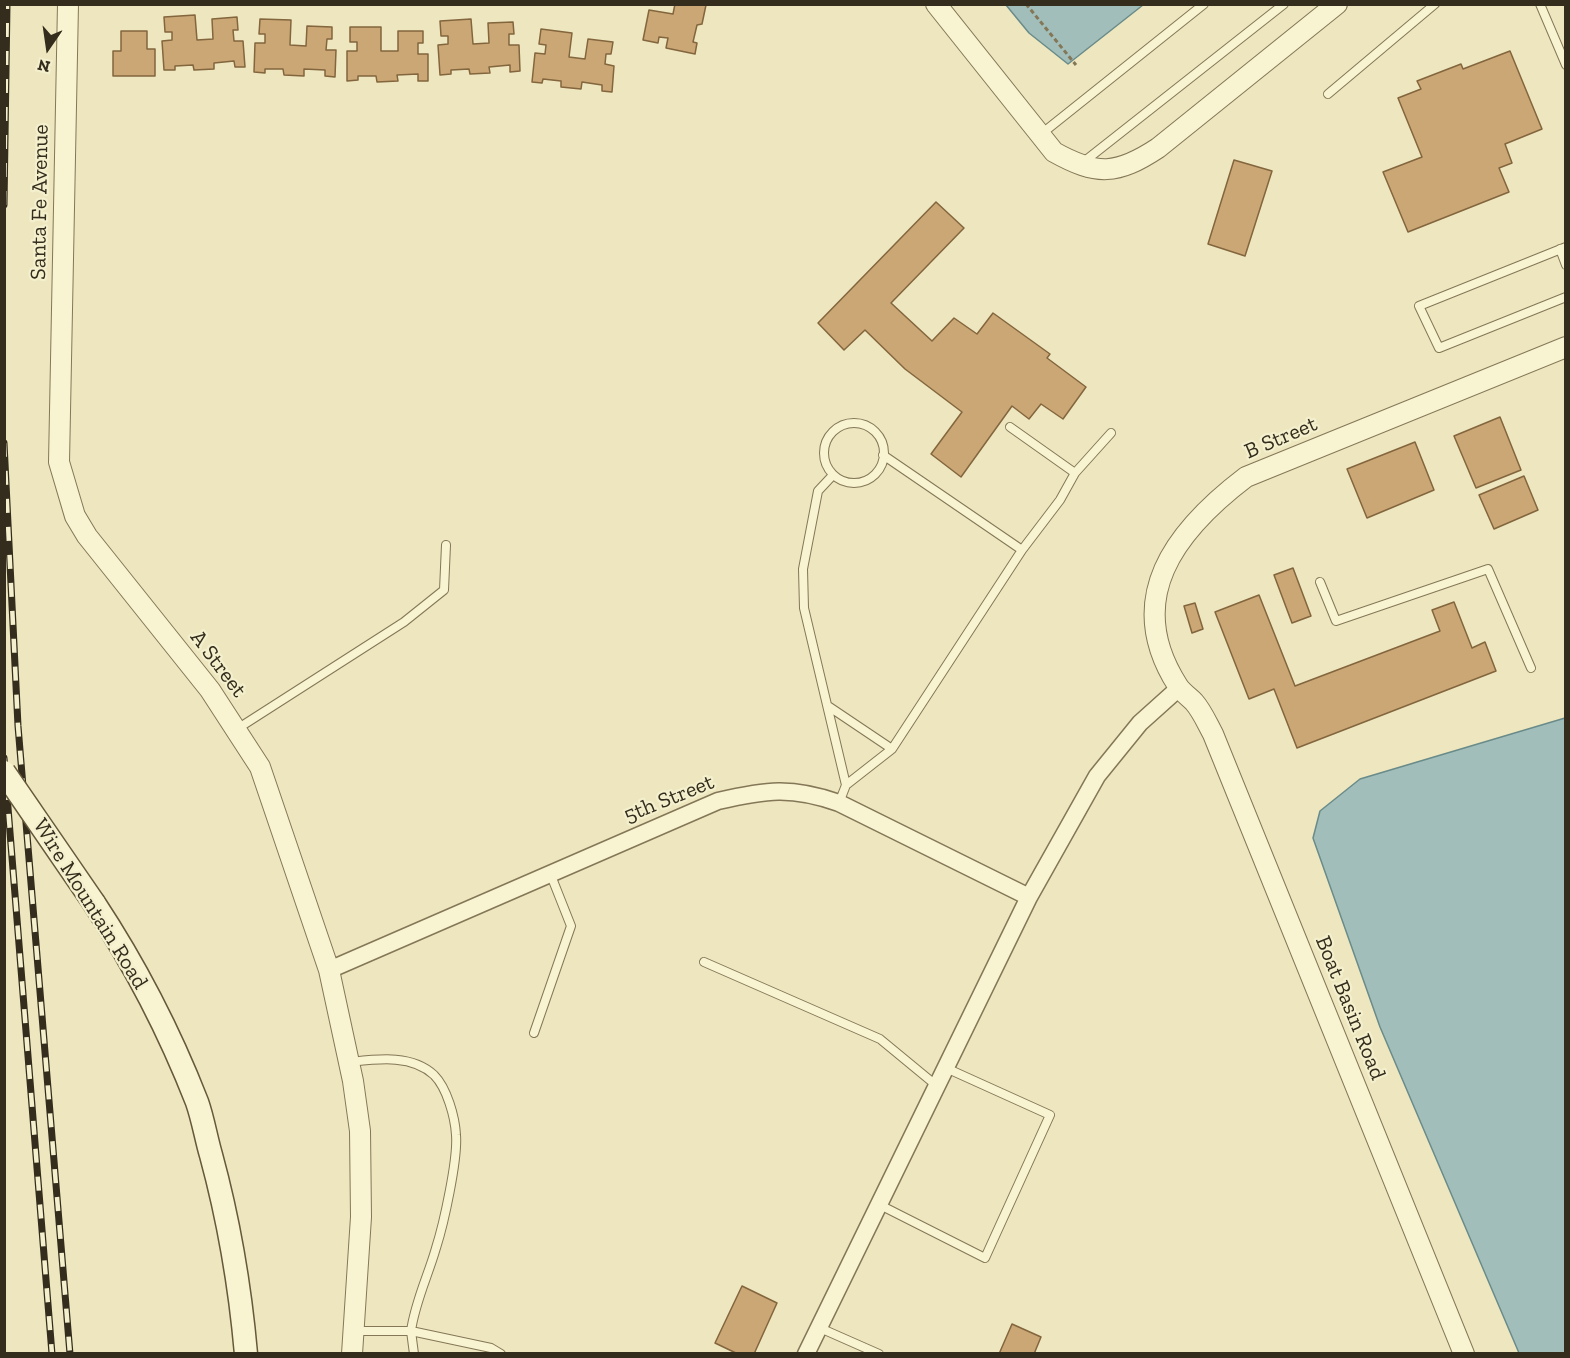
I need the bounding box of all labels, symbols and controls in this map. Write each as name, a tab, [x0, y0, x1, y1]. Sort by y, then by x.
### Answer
north arrow	[18, 18, 78, 78]
text: N	[36, 55, 52, 77]
street label: Santa Fe Avenue	[25, 124, 55, 280]
street label: B Street	[1241, 411, 1321, 465]
street label: A Street	[184, 625, 252, 703]
street label: 5th Street	[620, 769, 718, 829]
street label: Wire Mountain Road	[27, 814, 153, 994]
street label: Boat Basin Road	[1309, 932, 1391, 1084]

